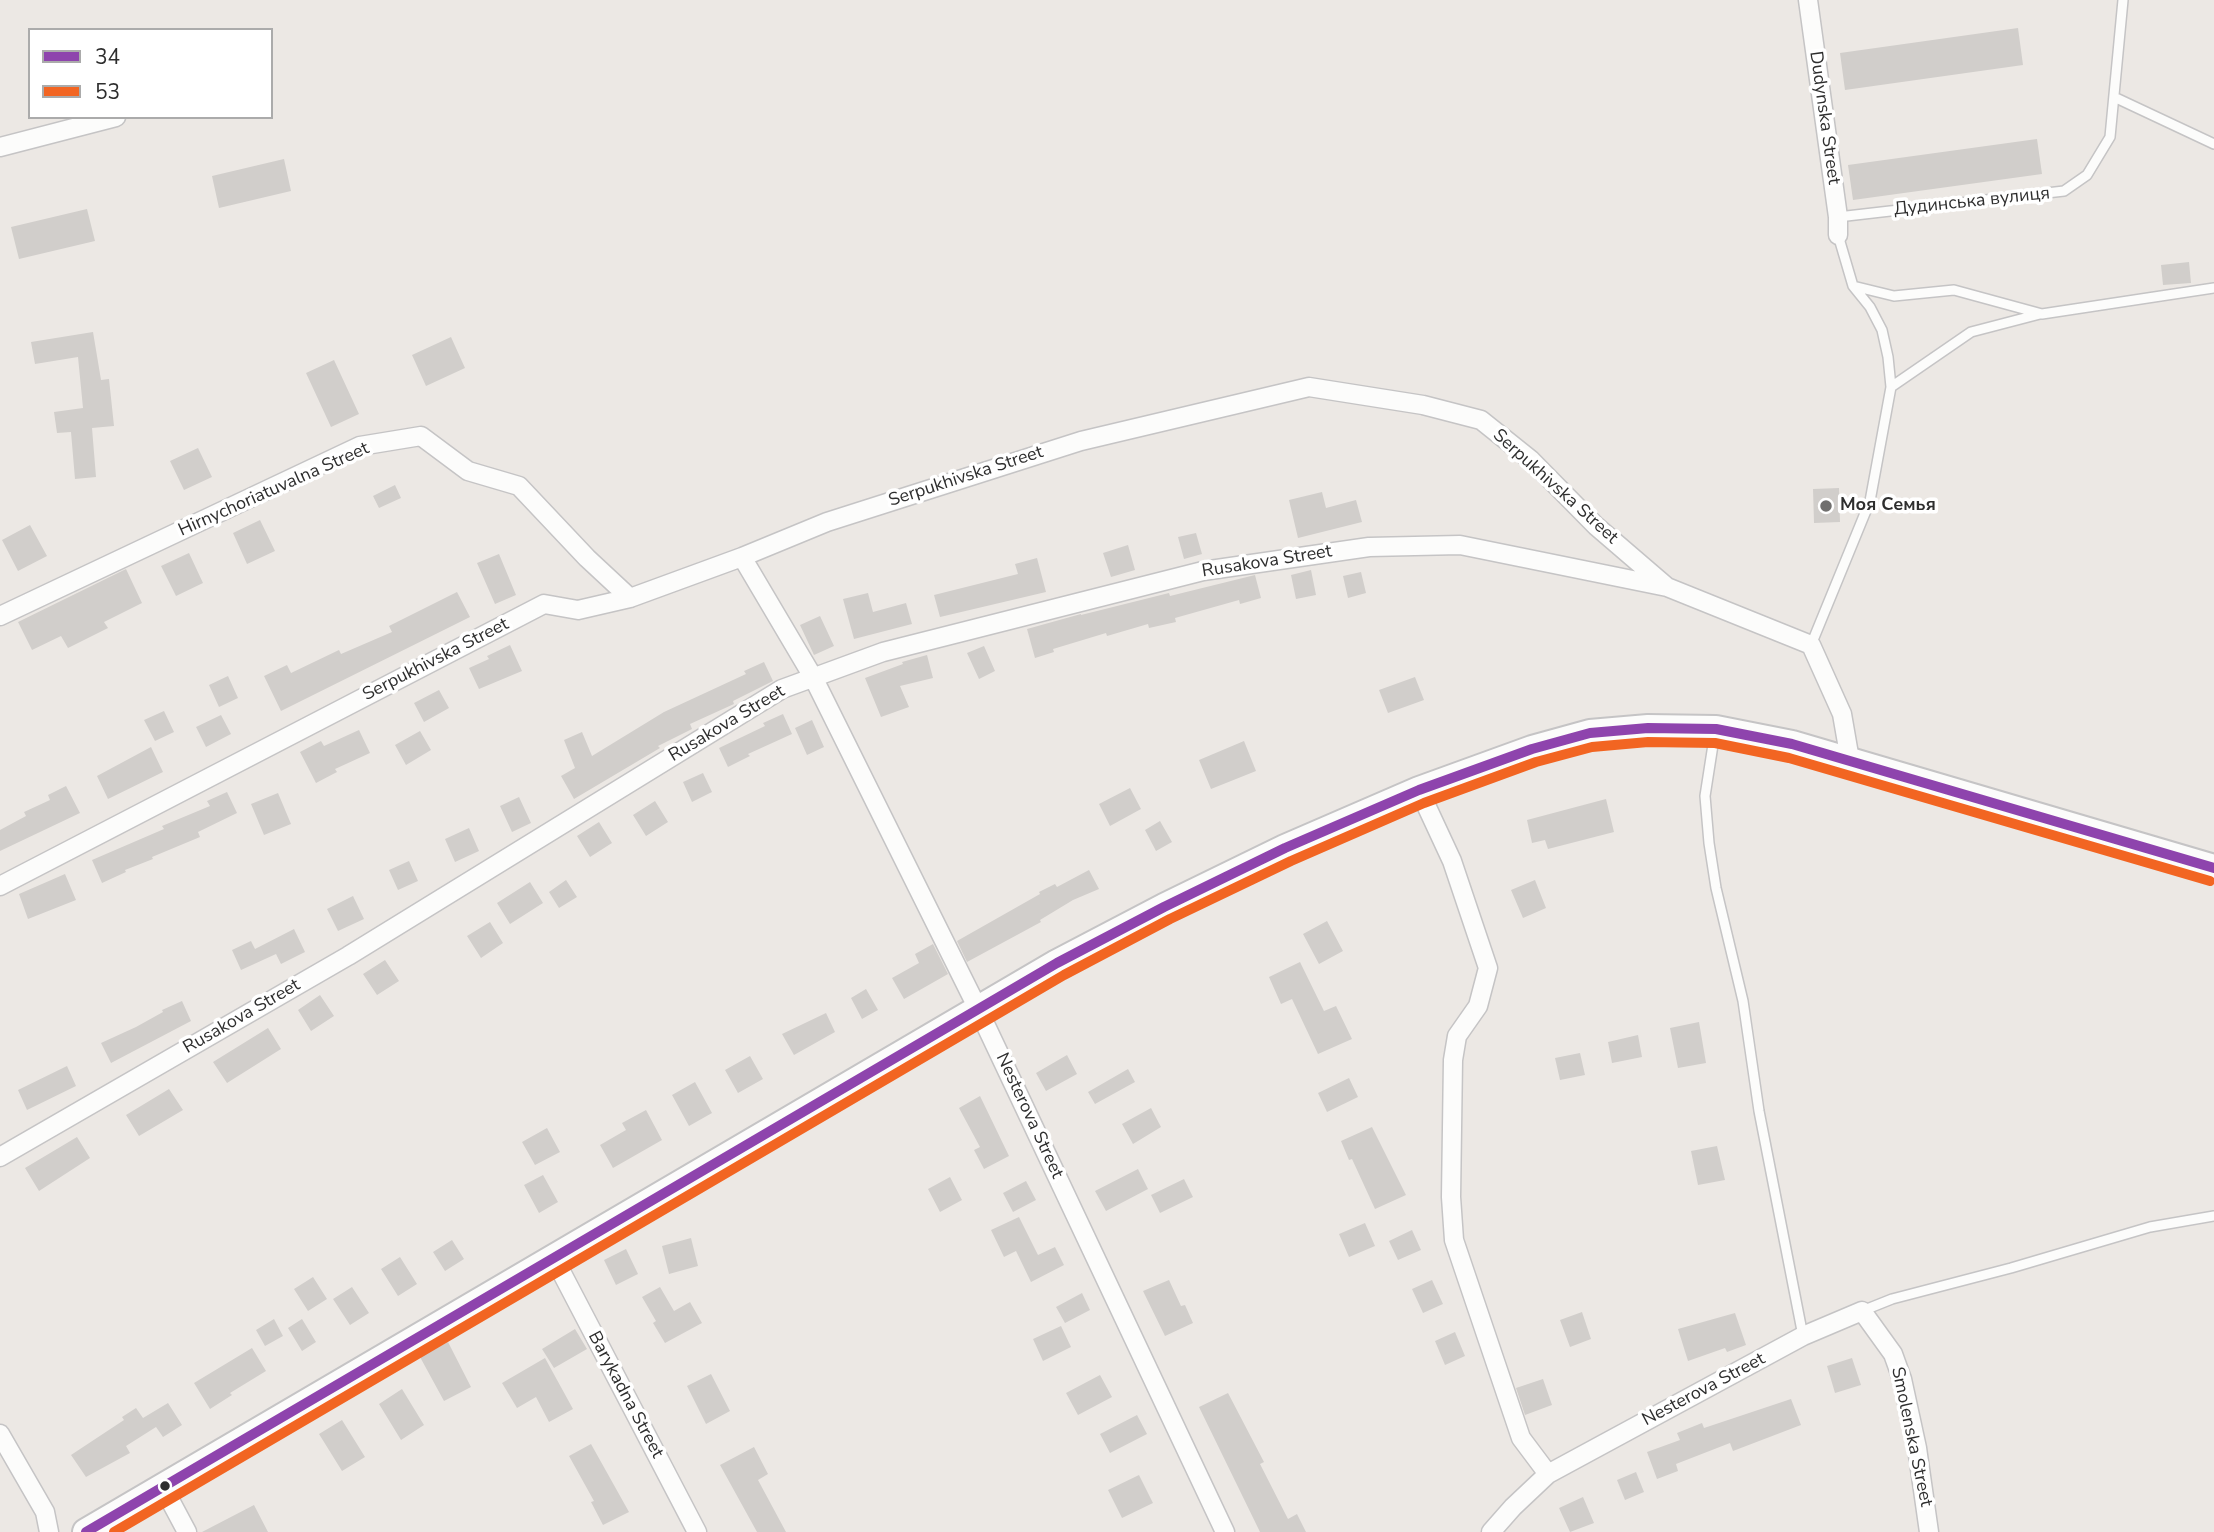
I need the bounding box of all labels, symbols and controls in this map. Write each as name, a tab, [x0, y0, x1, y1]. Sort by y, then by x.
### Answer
legend	[28, 28, 273, 119]
text: 34	[95, 43, 120, 71]
street label: Dudynska Street	[1804, 50, 1844, 186]
text: 53	[95, 78, 120, 106]
street label: Дудинська вулиця	[1893, 183, 2051, 221]
street label: Serpukhivska Street	[1488, 425, 1622, 549]
street label: Hirnychoriatuvalna Street	[175, 438, 373, 542]
street label: Serpukhivska Street	[886, 442, 1046, 512]
place label: Моя Семья	[1840, 495, 1936, 517]
marker: Моя Семья	[1818, 498, 1834, 514]
street label: Rusakova Street	[1200, 541, 1334, 583]
street label: Serpukhivska Street	[359, 614, 513, 706]
street label: Rusakova Street	[665, 681, 789, 767]
street label: Rusakova Street	[180, 975, 304, 1059]
street label: Nesterova Street	[991, 1050, 1067, 1182]
street label: Barykadna Street	[583, 1328, 667, 1462]
street label: Nesterova Street	[1639, 1349, 1769, 1431]
street label: Smolenska Street	[1886, 1365, 1936, 1509]
unlabelled marker	[158, 1479, 172, 1493]

